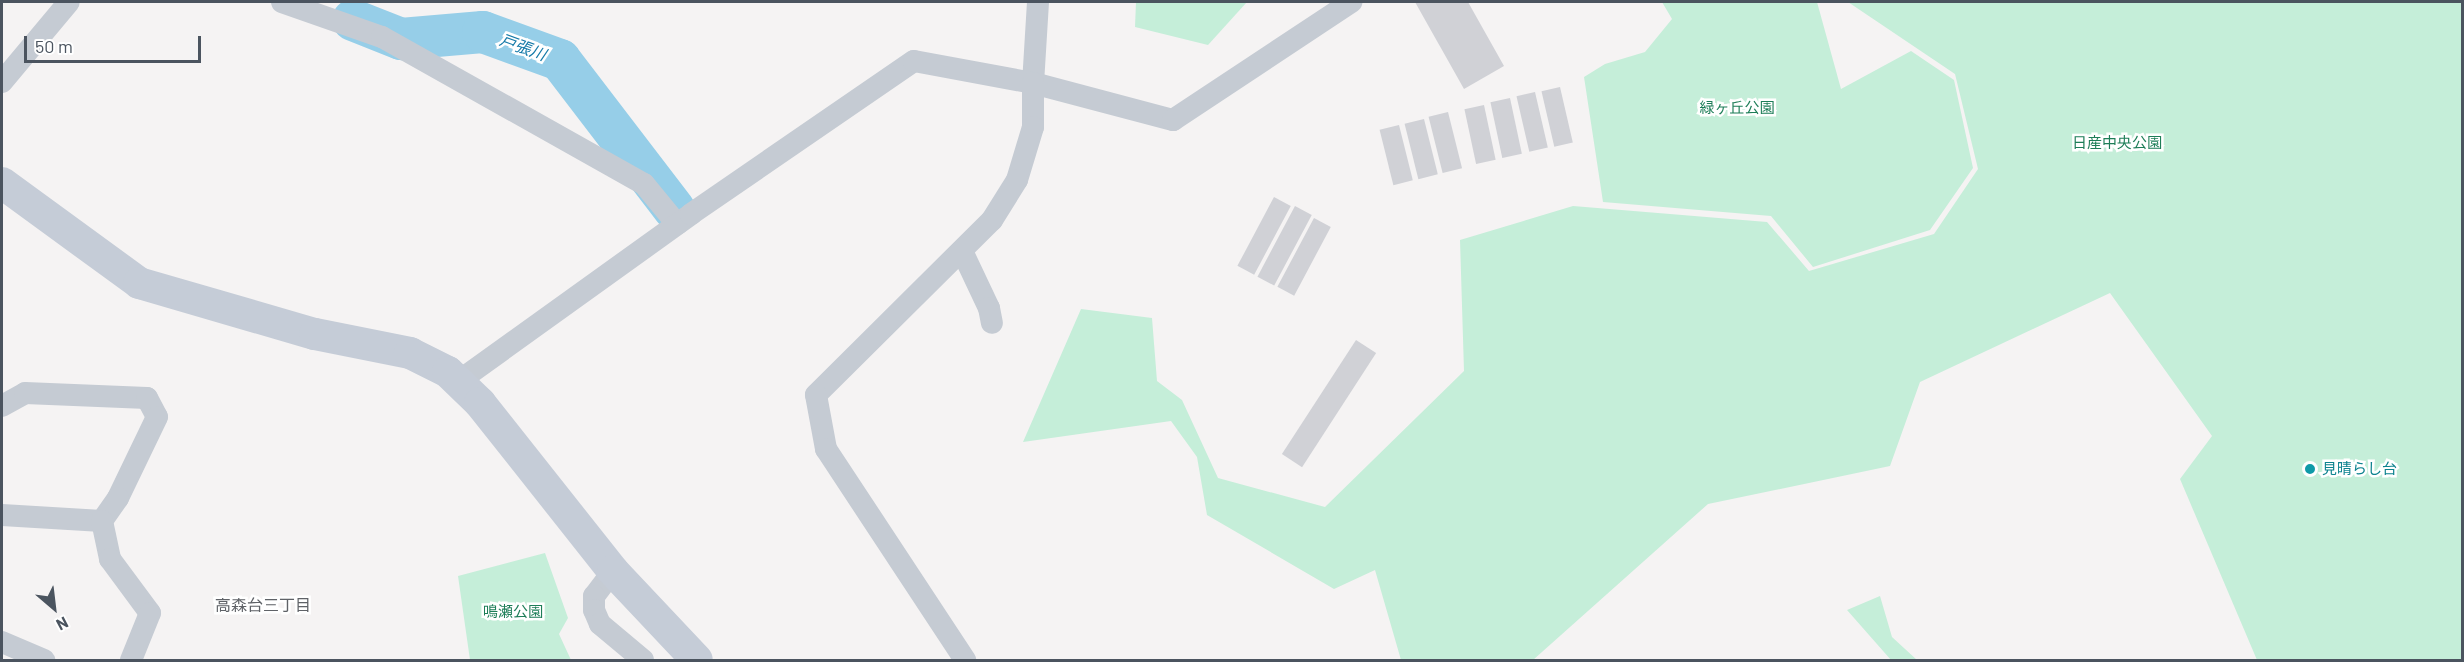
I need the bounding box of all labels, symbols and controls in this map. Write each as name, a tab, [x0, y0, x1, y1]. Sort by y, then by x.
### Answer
scale bar	[27, 24, 204, 62]
water label: 戸張川	[497, 30, 549, 64]
text: 50 m	[35, 35, 73, 57]
park label: 緑ヶ丘公園	[1700, 99, 1774, 117]
park label: 日産中央公園	[2072, 134, 2162, 152]
place label: 見晴らし台	[2322, 460, 2397, 478]
marker: 見晴らし台	[2303, 462, 2317, 476]
north arrow	[24, 578, 84, 638]
district label: 高森台三丁目	[215, 595, 311, 615]
park label: 鳴瀬公園	[483, 603, 543, 621]
text: N	[54, 613, 72, 635]

